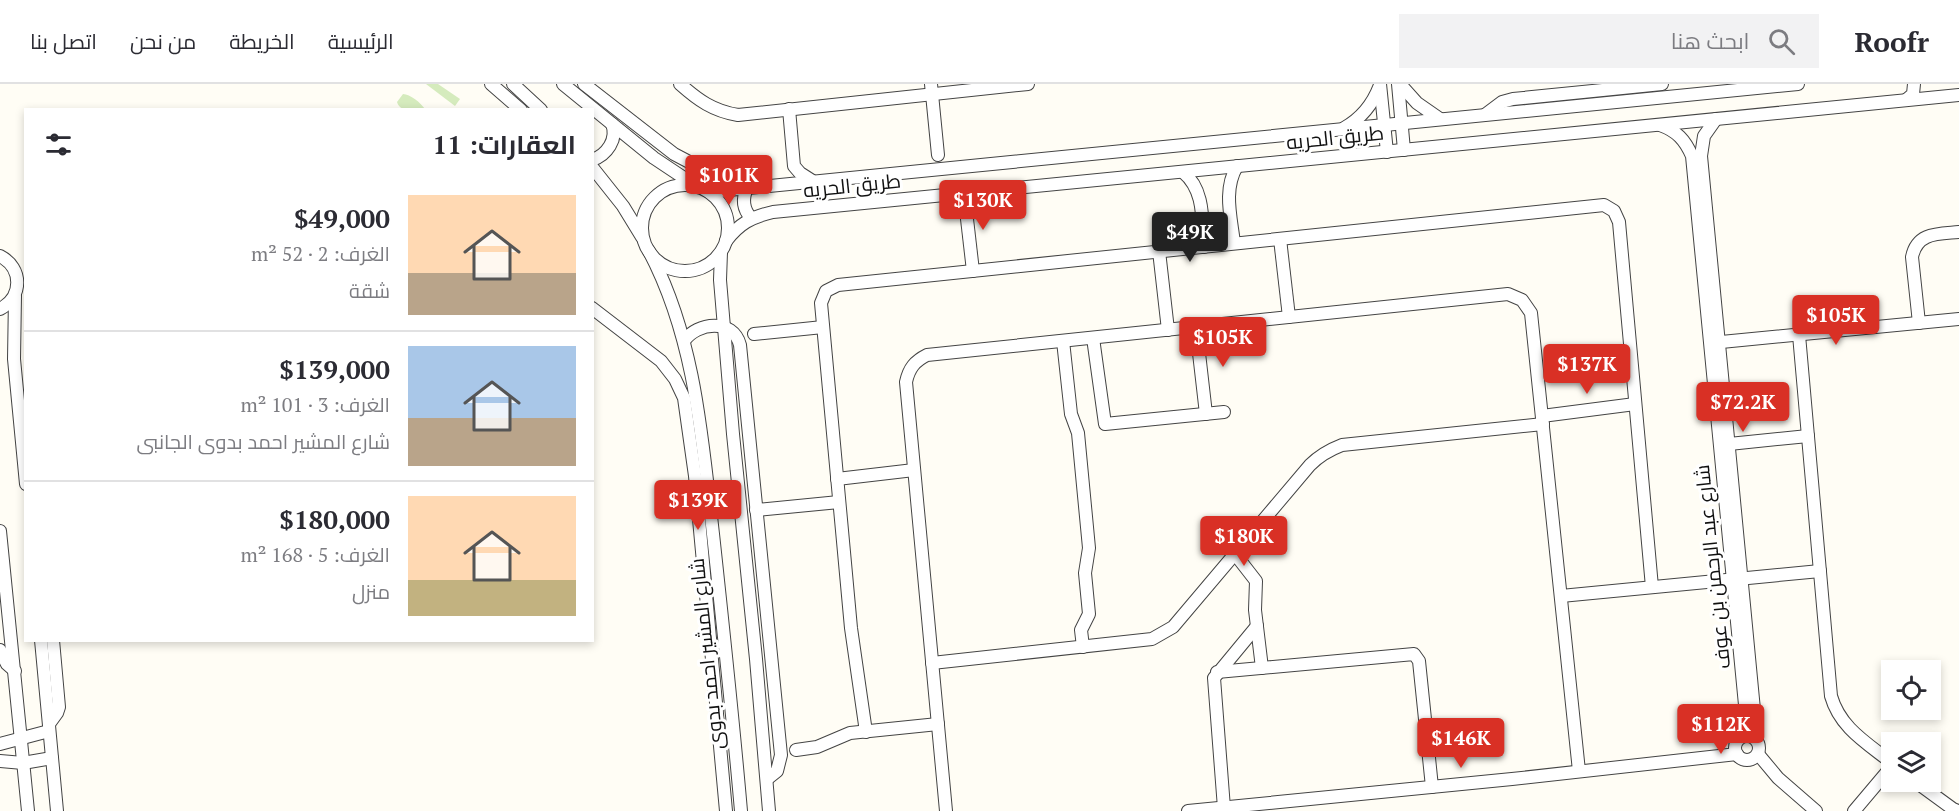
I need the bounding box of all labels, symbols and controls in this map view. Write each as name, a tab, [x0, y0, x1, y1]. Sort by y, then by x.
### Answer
search box	[1399, 14, 1819, 68]
text: Roofr	[1855, 23, 1929, 60]
icon: search	[1765, 25, 1798, 58]
text: ابحث هنا	[1671, 26, 1750, 55]
text: اتصل بنا	[30, 27, 97, 55]
text: من نحن	[130, 27, 196, 55]
text: الخريطة	[229, 27, 295, 55]
text: الرئيسية	[328, 27, 394, 55]
street label: طريق الحريه	[1285, 118, 1385, 156]
text: العقارات: 11	[433, 127, 576, 161]
icon: filters	[42, 128, 75, 161]
pin: $101K	[687, 155, 771, 206]
text: $101K	[699, 161, 759, 188]
street label: طريق الحريه	[802, 166, 902, 204]
pin: $130K	[941, 180, 1025, 231]
text: $130K	[953, 186, 1013, 213]
text: $49,000	[294, 201, 390, 235]
pin: $49K	[1154, 212, 1226, 263]
text: $49K	[1166, 218, 1214, 245]
icon: home	[456, 219, 528, 291]
text: الغرف: 2 · 52 m²	[251, 240, 390, 267]
text: شقة	[349, 277, 390, 304]
pin: $105K	[1794, 295, 1878, 346]
text: $105K	[1806, 301, 1866, 328]
pin: $105K	[1181, 317, 1265, 368]
text: $105K	[1193, 323, 1253, 350]
pin: $137K	[1545, 344, 1629, 395]
text: $137K	[1557, 350, 1617, 377]
text: $139,000	[279, 352, 390, 386]
icon: home	[456, 370, 528, 442]
pin: $72.2K	[1694, 382, 1792, 433]
text: $72.2K	[1710, 388, 1776, 415]
text: الغرف: 3 · 101 m²	[240, 391, 390, 418]
text: شارع المشير احمد بدوى الجانبى	[136, 428, 390, 455]
street label: شارع عبد الرحمن بن عوف	[1688, 463, 1737, 671]
pin: $139K	[656, 480, 740, 531]
text: $139K	[668, 486, 728, 513]
text: $180,000	[279, 502, 390, 536]
pin: $180K	[1202, 516, 1286, 567]
icon: home	[456, 520, 528, 592]
text: $180K	[1214, 522, 1274, 549]
text: الغرف: 5 · 168 m²	[240, 541, 390, 568]
street label: شارع المشير احمد بدوى	[683, 557, 730, 751]
text: منزل	[352, 578, 390, 605]
map controls	[1881, 660, 1941, 792]
button: locate	[1881, 660, 1941, 720]
pin: $112K	[1679, 704, 1763, 755]
text: $112K	[1691, 710, 1751, 737]
pin: $146K	[1419, 718, 1503, 769]
text: $146K	[1431, 724, 1491, 751]
button: layers	[1881, 732, 1941, 792]

